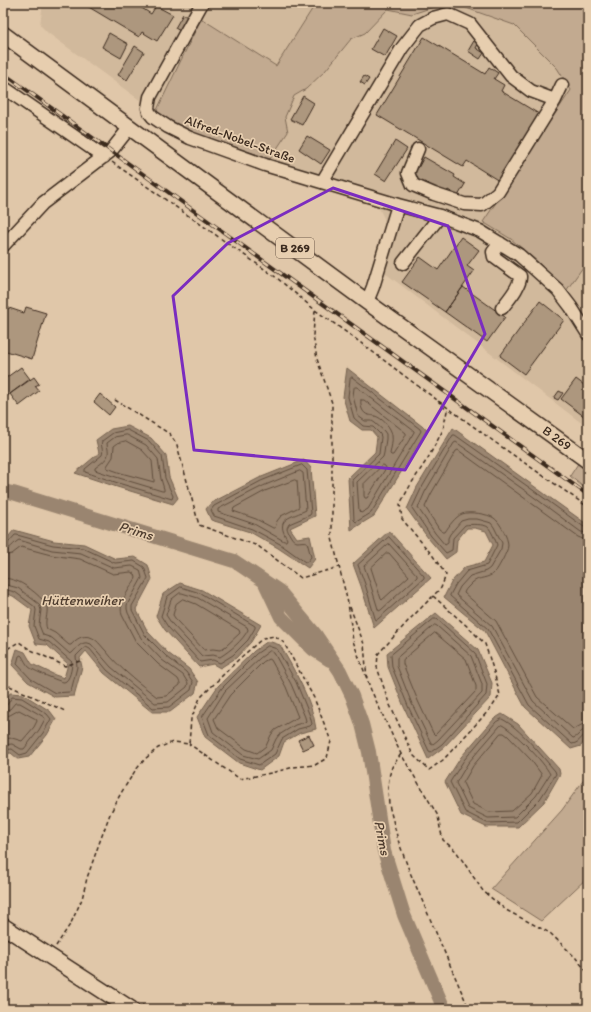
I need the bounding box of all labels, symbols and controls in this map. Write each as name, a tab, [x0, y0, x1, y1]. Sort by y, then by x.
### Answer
street label: Alfred-Nobel-Straße	[183, 112, 297, 166]
road number: B 269	[276, 238, 314, 258]
street label: B 269	[540, 423, 574, 454]
water label: Prims	[117, 518, 156, 544]
water label: Hüttenweiher	[41, 592, 124, 609]
water label: Prims	[370, 819, 394, 857]

